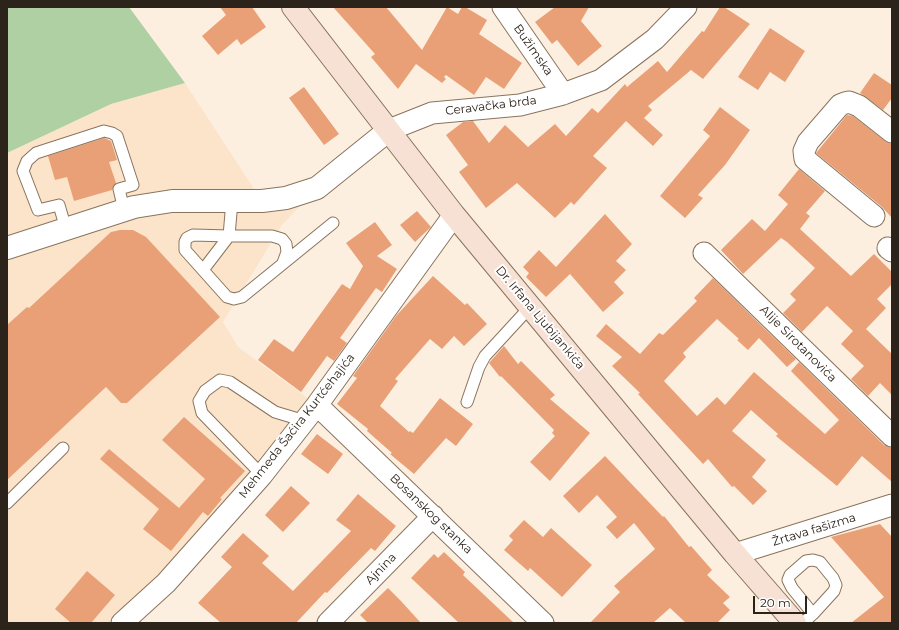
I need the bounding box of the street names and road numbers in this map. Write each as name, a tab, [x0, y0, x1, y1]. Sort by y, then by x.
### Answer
street label: Bužimska	[510, 22, 556, 78]
street label: Ceravačka brda	[444, 93, 538, 119]
street label: Dr. Irfana Ljubijankića	[493, 263, 587, 373]
street label: Alije Sirotanovića	[757, 303, 839, 385]
street label: Mehmeda Šaćira Kurtćehajića	[236, 351, 358, 501]
street label: Bosanskog stanka	[387, 471, 475, 557]
street label: Žrtava fašizma	[770, 510, 858, 550]
street label: Ajnina	[362, 550, 400, 588]

